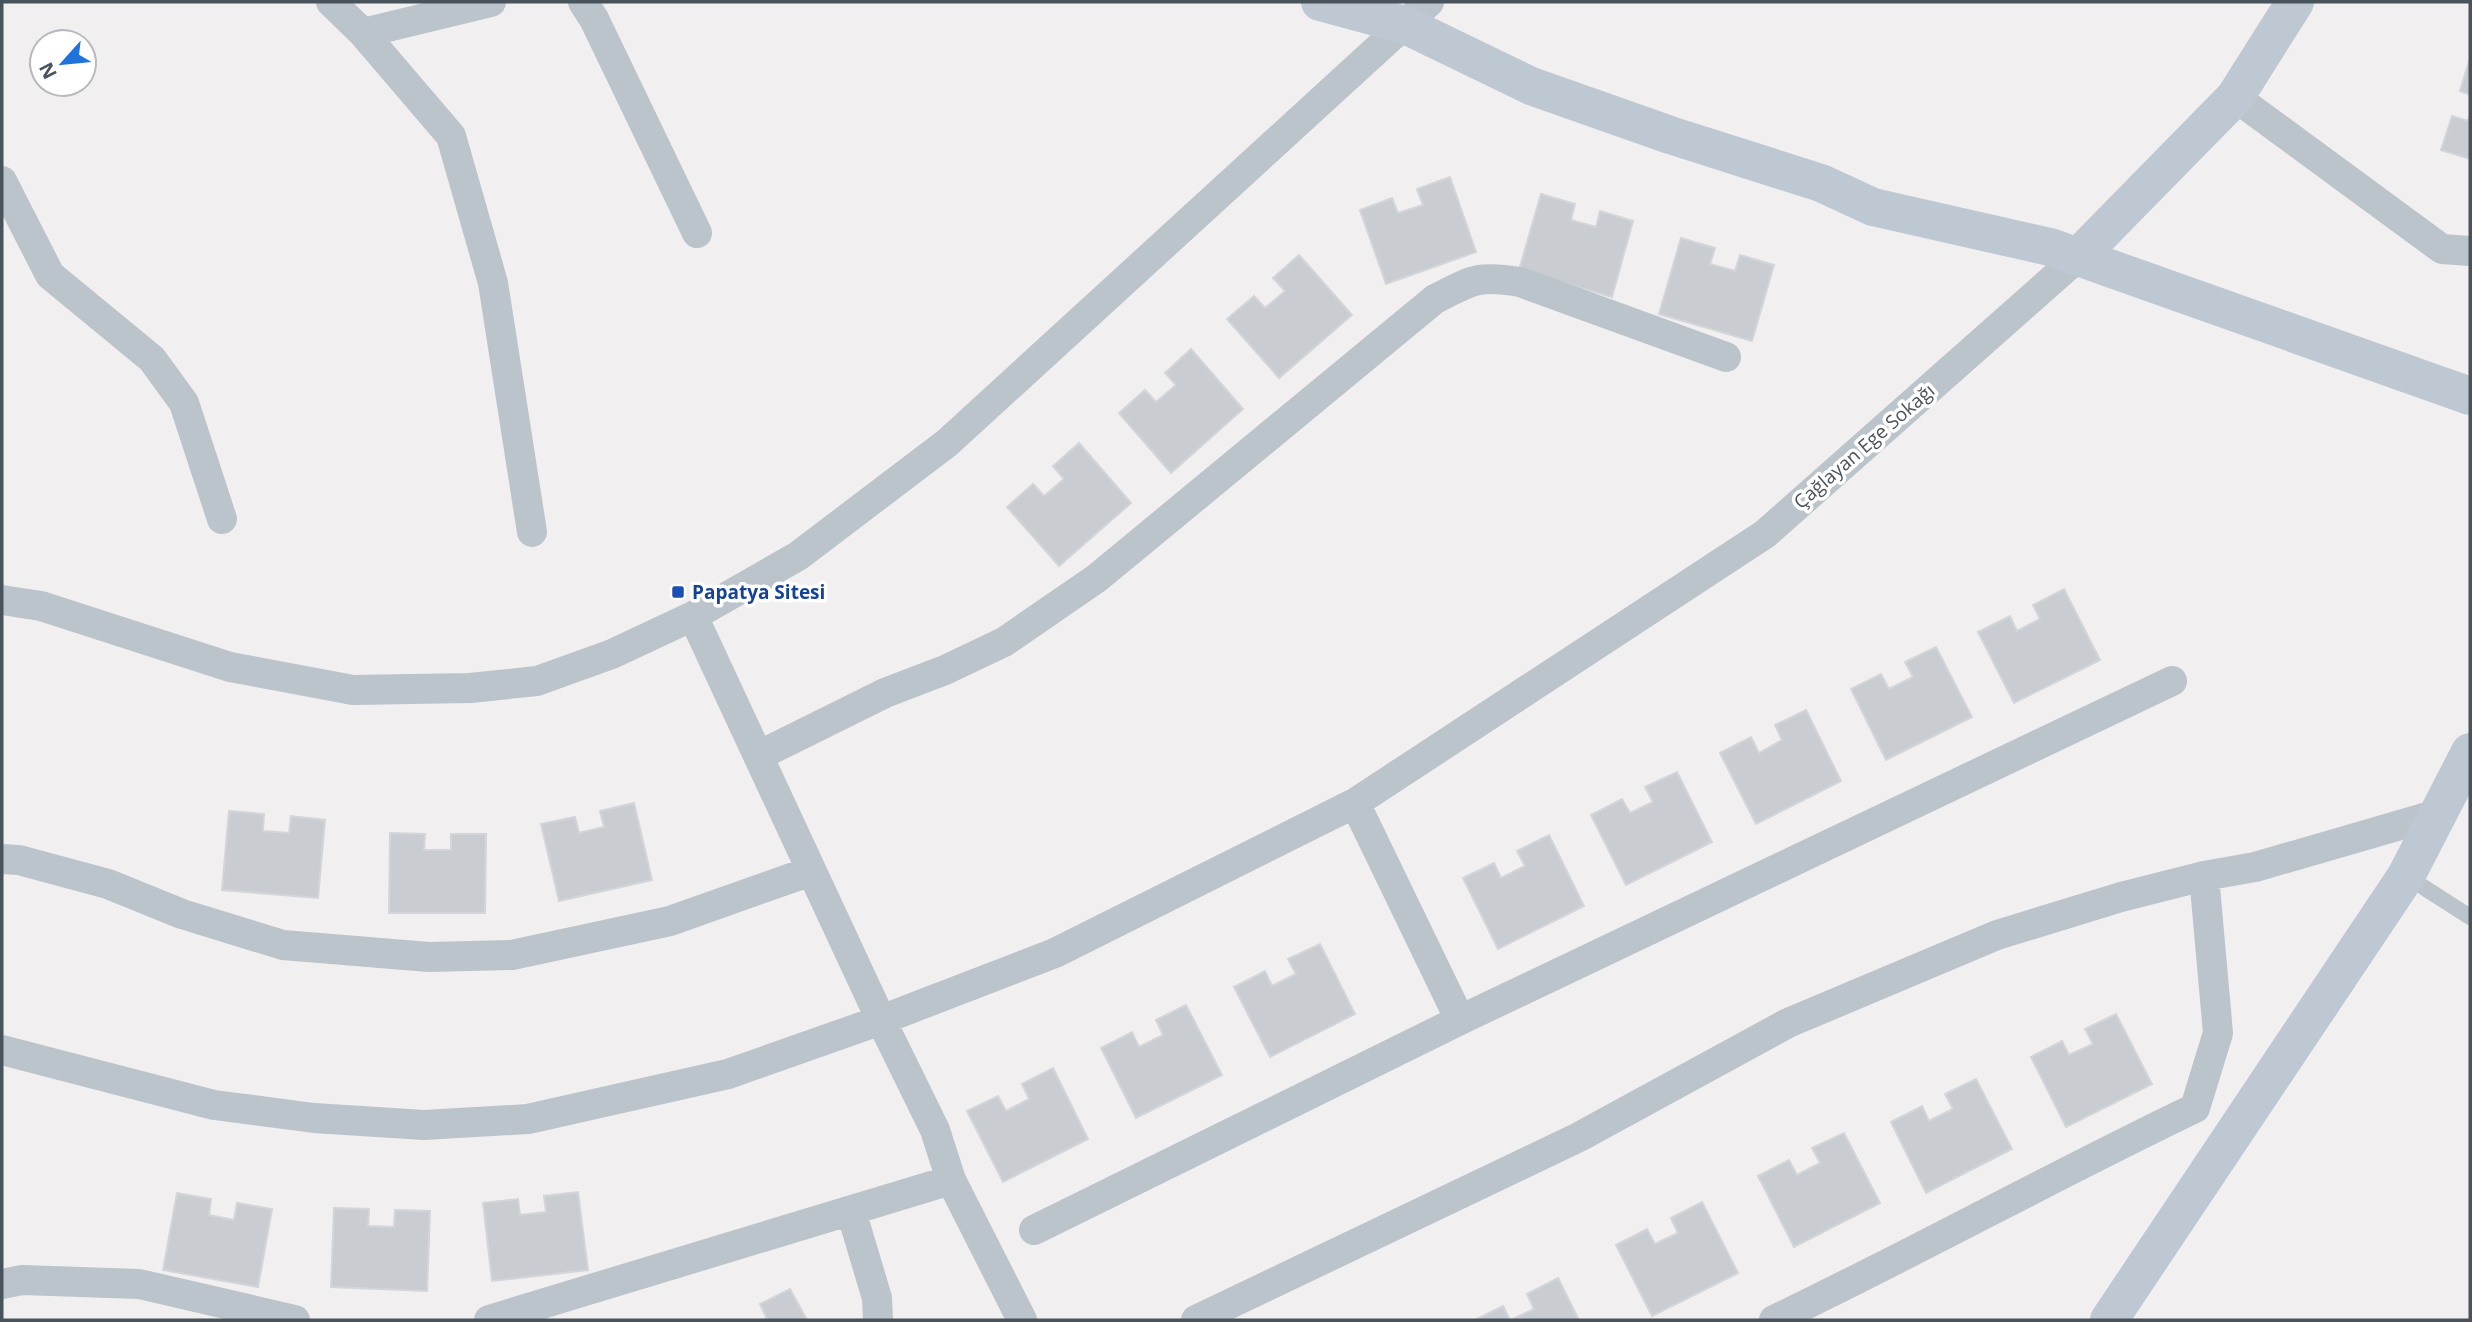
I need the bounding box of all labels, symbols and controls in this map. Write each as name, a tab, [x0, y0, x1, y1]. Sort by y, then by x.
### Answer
north arrow	[28, 28, 98, 98]
text: N	[33, 58, 63, 84]
street label: Çağlayan Ege Sokağı	[1788, 378, 1940, 514]
place label: Papatya Sitesi	[692, 579, 825, 605]
marker: Papatya Sitesi	[670, 584, 686, 600]

